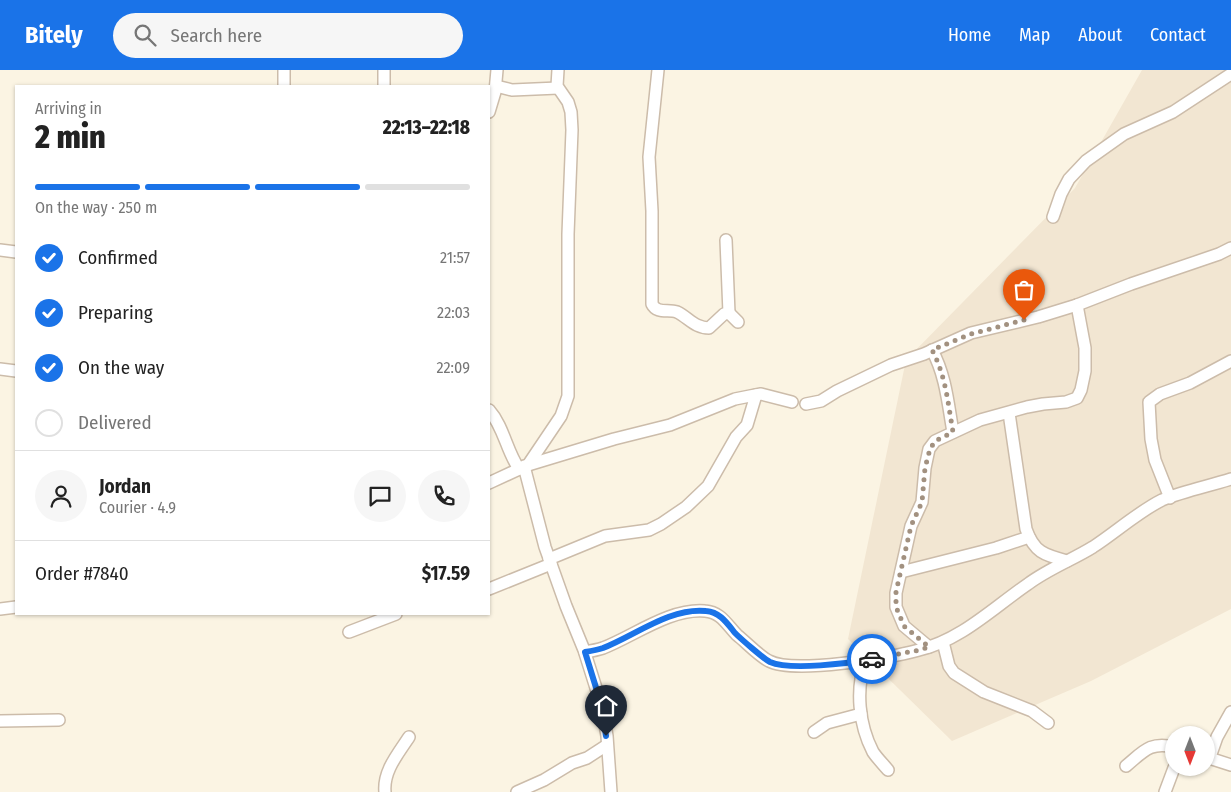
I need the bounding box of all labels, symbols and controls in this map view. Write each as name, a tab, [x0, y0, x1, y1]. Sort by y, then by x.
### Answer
search box	[113, 13, 463, 58]
text: Bitely	[25, 21, 83, 49]
icon: search	[131, 21, 159, 49]
text: Search here	[171, 24, 262, 47]
text: Home	[948, 24, 991, 46]
text: Map	[1019, 24, 1050, 46]
text: About	[1078, 24, 1122, 46]
text: Contact	[1150, 24, 1206, 46]
text: Arriving in	[35, 99, 102, 118]
text: 22:13–22:18	[383, 116, 470, 139]
text: 2 min	[35, 118, 106, 156]
text: On the way · 250 m	[35, 198, 157, 217]
icon: check	[35, 244, 63, 272]
text: Confirmed	[78, 246, 158, 269]
text: 21:57	[440, 248, 470, 267]
pin	[1003, 269, 1045, 320]
icon: bag	[1010, 276, 1038, 304]
icon: check	[35, 299, 63, 327]
text: Preparing	[78, 301, 153, 324]
text: 22:03	[437, 303, 470, 322]
icon: check	[35, 354, 63, 382]
text: On the way	[78, 356, 164, 379]
text: 22:09	[437, 358, 470, 377]
text: Delivered	[78, 411, 152, 434]
button: person	[35, 470, 87, 522]
button: chat	[354, 470, 406, 522]
button: phone	[418, 470, 470, 522]
text: Jordan	[99, 475, 151, 498]
text: Courier · 4.9	[99, 498, 176, 517]
text: Order #7840	[35, 562, 129, 585]
text: $17.59	[422, 562, 470, 585]
courier	[847, 634, 897, 684]
icon: car	[858, 645, 886, 673]
pin	[585, 685, 627, 736]
icon: home	[592, 692, 620, 720]
north arrow	[1165, 726, 1215, 776]
map controls	[1165, 726, 1215, 776]

